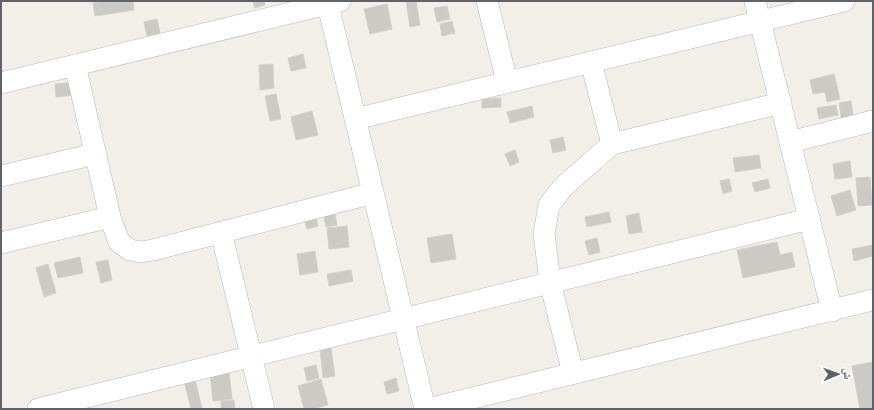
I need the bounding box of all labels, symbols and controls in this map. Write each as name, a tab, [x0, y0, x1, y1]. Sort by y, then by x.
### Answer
north arrow	[818, 354, 858, 394]
text: ش	[840, 368, 854, 380]

